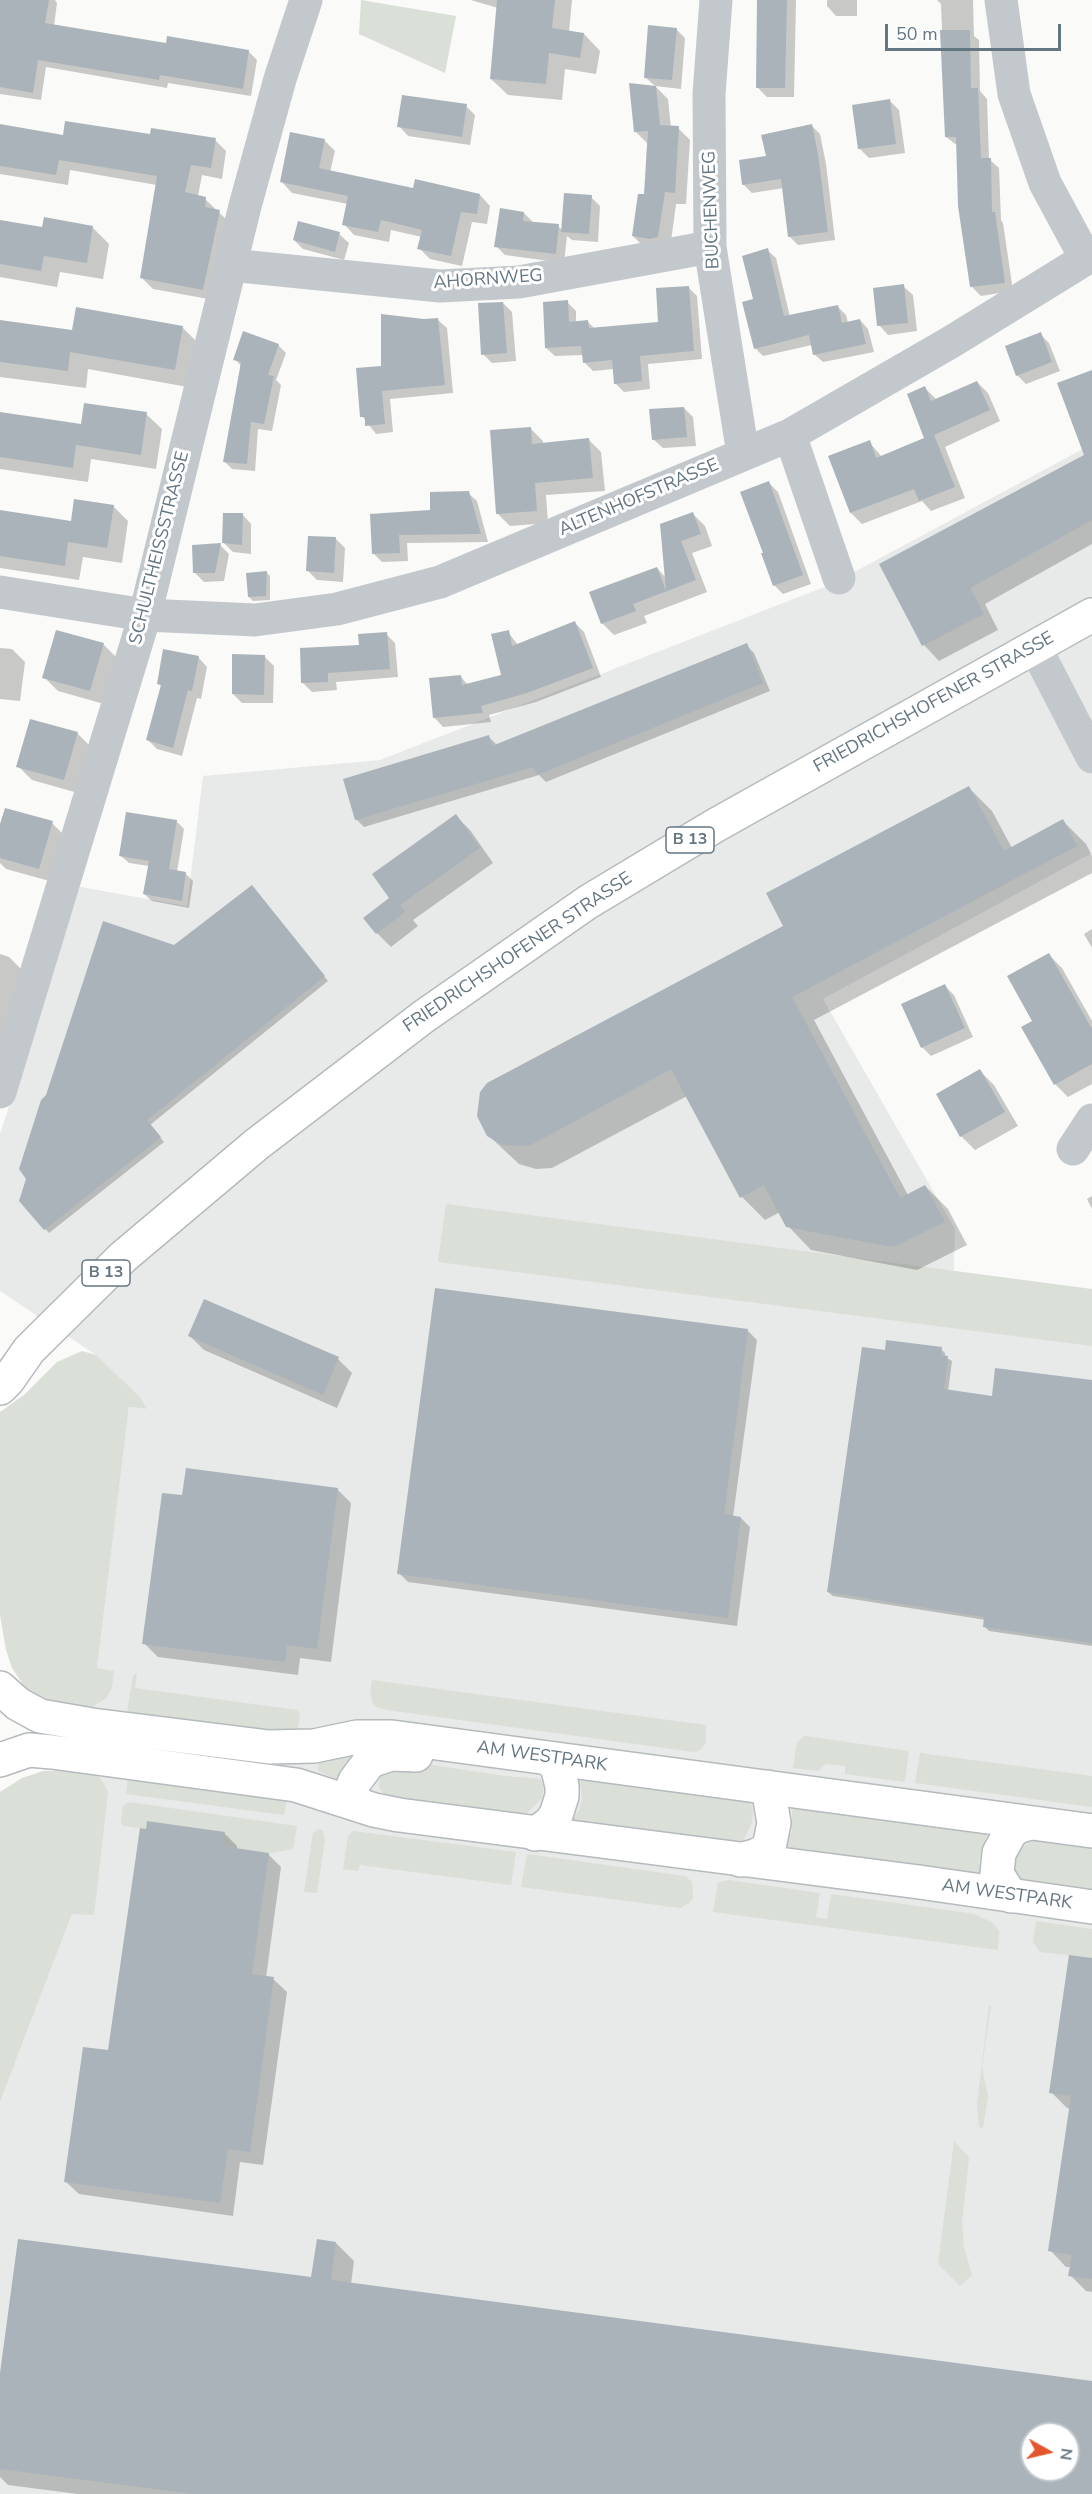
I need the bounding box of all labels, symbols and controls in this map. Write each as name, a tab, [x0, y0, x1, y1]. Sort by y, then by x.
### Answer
scale bar	[888, 12, 1064, 50]
text: 50 m	[896, 22, 938, 46]
street label: BUCHENWEG	[699, 151, 725, 269]
street label: AHORNWEG	[433, 265, 543, 295]
street label: SCHULTHEISSSTRASSE	[126, 449, 194, 647]
street label: ALTENHOFSTRASSE	[556, 455, 722, 541]
street label: FRIEDRICHSHOFENER STRASSE	[810, 628, 1058, 778]
road number: B 13	[666, 827, 714, 853]
street label: FRIEDRICHSHOFENER STRASSE	[399, 868, 637, 1038]
road number: B 13	[82, 1260, 130, 1286]
street label: AM WESTPARK	[475, 1737, 609, 1777]
street label: AM WESTPARK	[940, 1875, 1074, 1915]
north arrow	[1020, 2422, 1080, 2482]
text: N	[1054, 2447, 1078, 2462]

